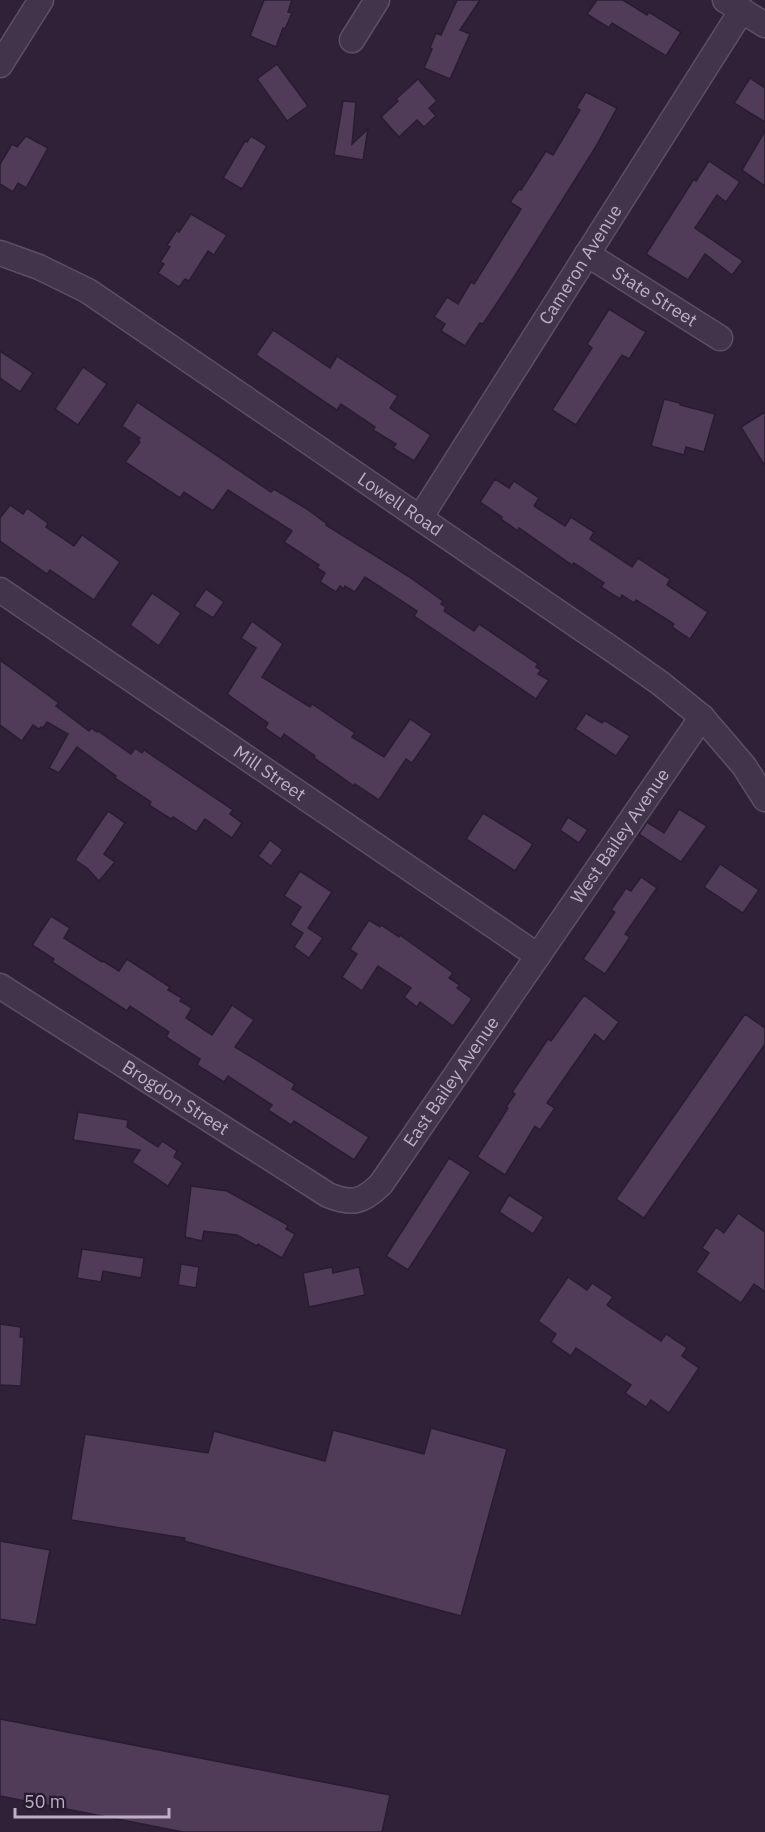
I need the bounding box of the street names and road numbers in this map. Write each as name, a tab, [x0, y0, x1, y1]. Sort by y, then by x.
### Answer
street label: Cameron Avenue	[534, 200, 627, 329]
street label: State Street	[608, 261, 702, 332]
street label: Lowell Road	[353, 467, 447, 541]
street label: Mill Street	[229, 740, 310, 806]
street label: West Bailey Avenue	[565, 764, 674, 908]
street label: East Bailey Avenue	[398, 1012, 504, 1151]
street label: Brogdon Street	[118, 1055, 233, 1140]

